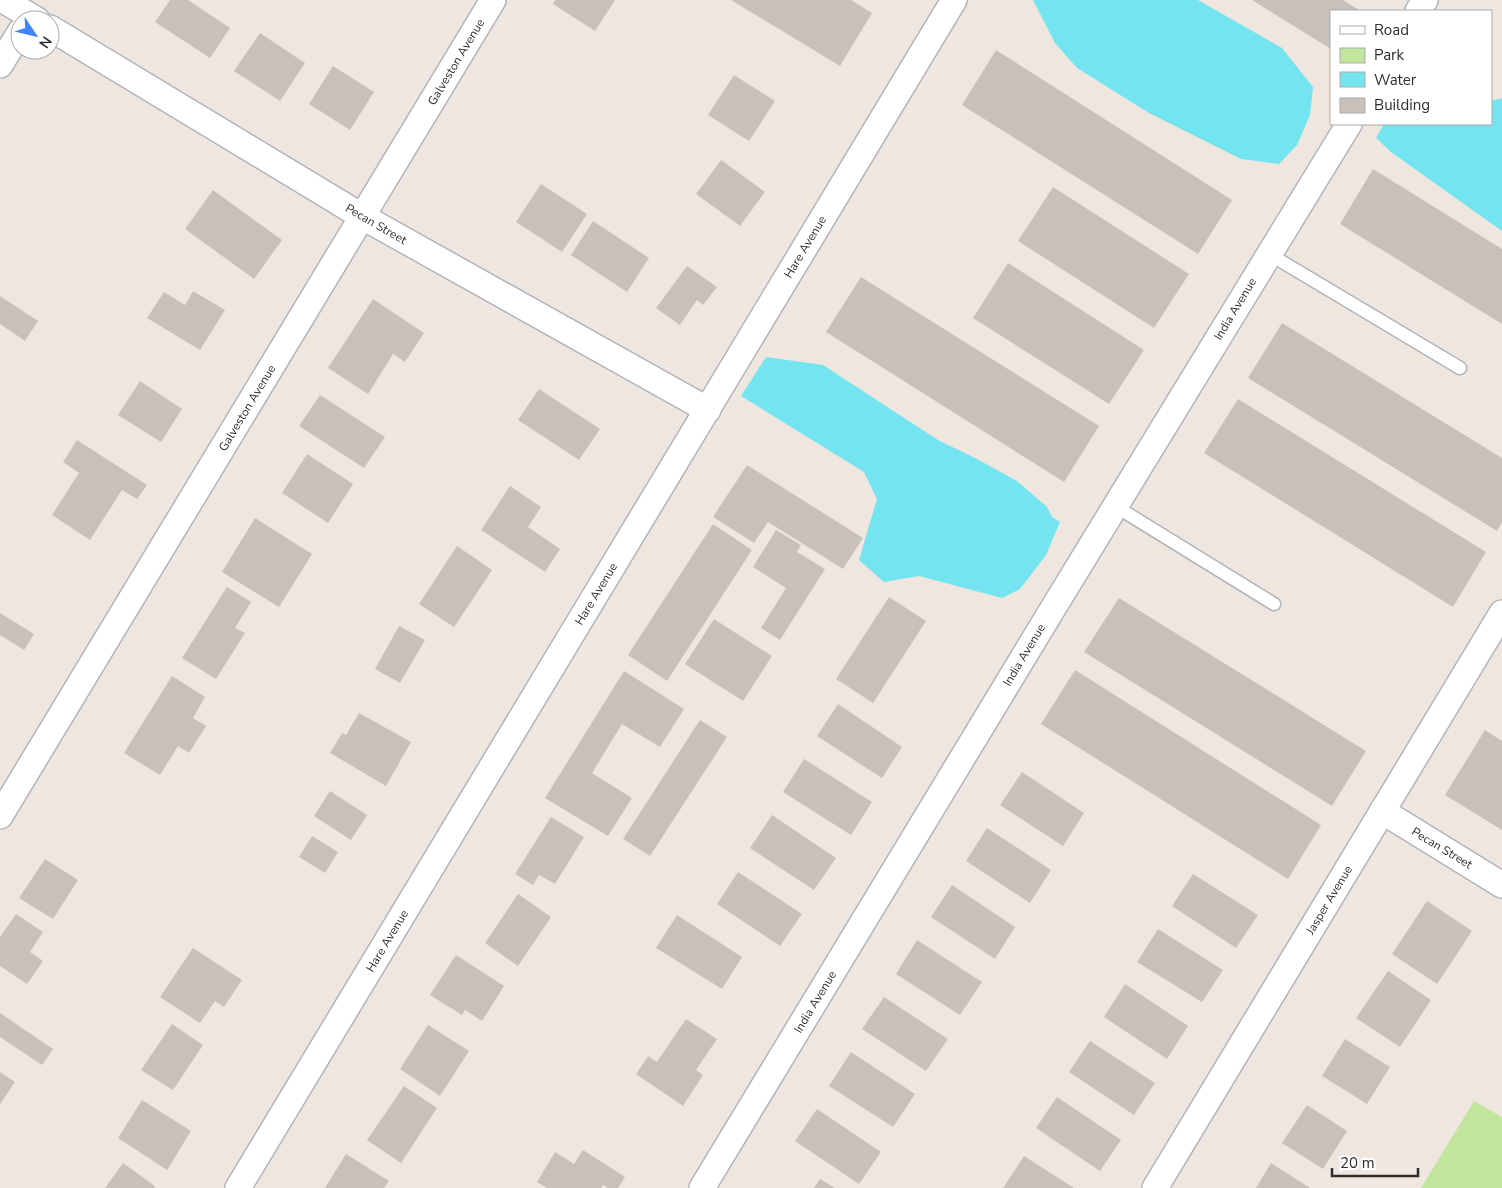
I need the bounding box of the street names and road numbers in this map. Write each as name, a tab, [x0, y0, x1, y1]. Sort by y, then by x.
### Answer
street label: Galveston Avenue	[424, 16, 488, 108]
street label: Pecan Street	[342, 200, 410, 248]
street label: Hare Avenue	[780, 213, 830, 281]
street label: India Avenue	[1210, 275, 1260, 343]
street label: Galveston Avenue	[215, 362, 279, 454]
street label: Hare Avenue	[571, 560, 621, 628]
street label: India Avenue	[999, 621, 1049, 689]
street label: Pecan Street	[1409, 824, 1476, 873]
street label: Jasper Avenue	[1302, 863, 1356, 938]
street label: Hare Avenue	[362, 907, 412, 975]
street label: India Avenue	[790, 968, 840, 1036]

